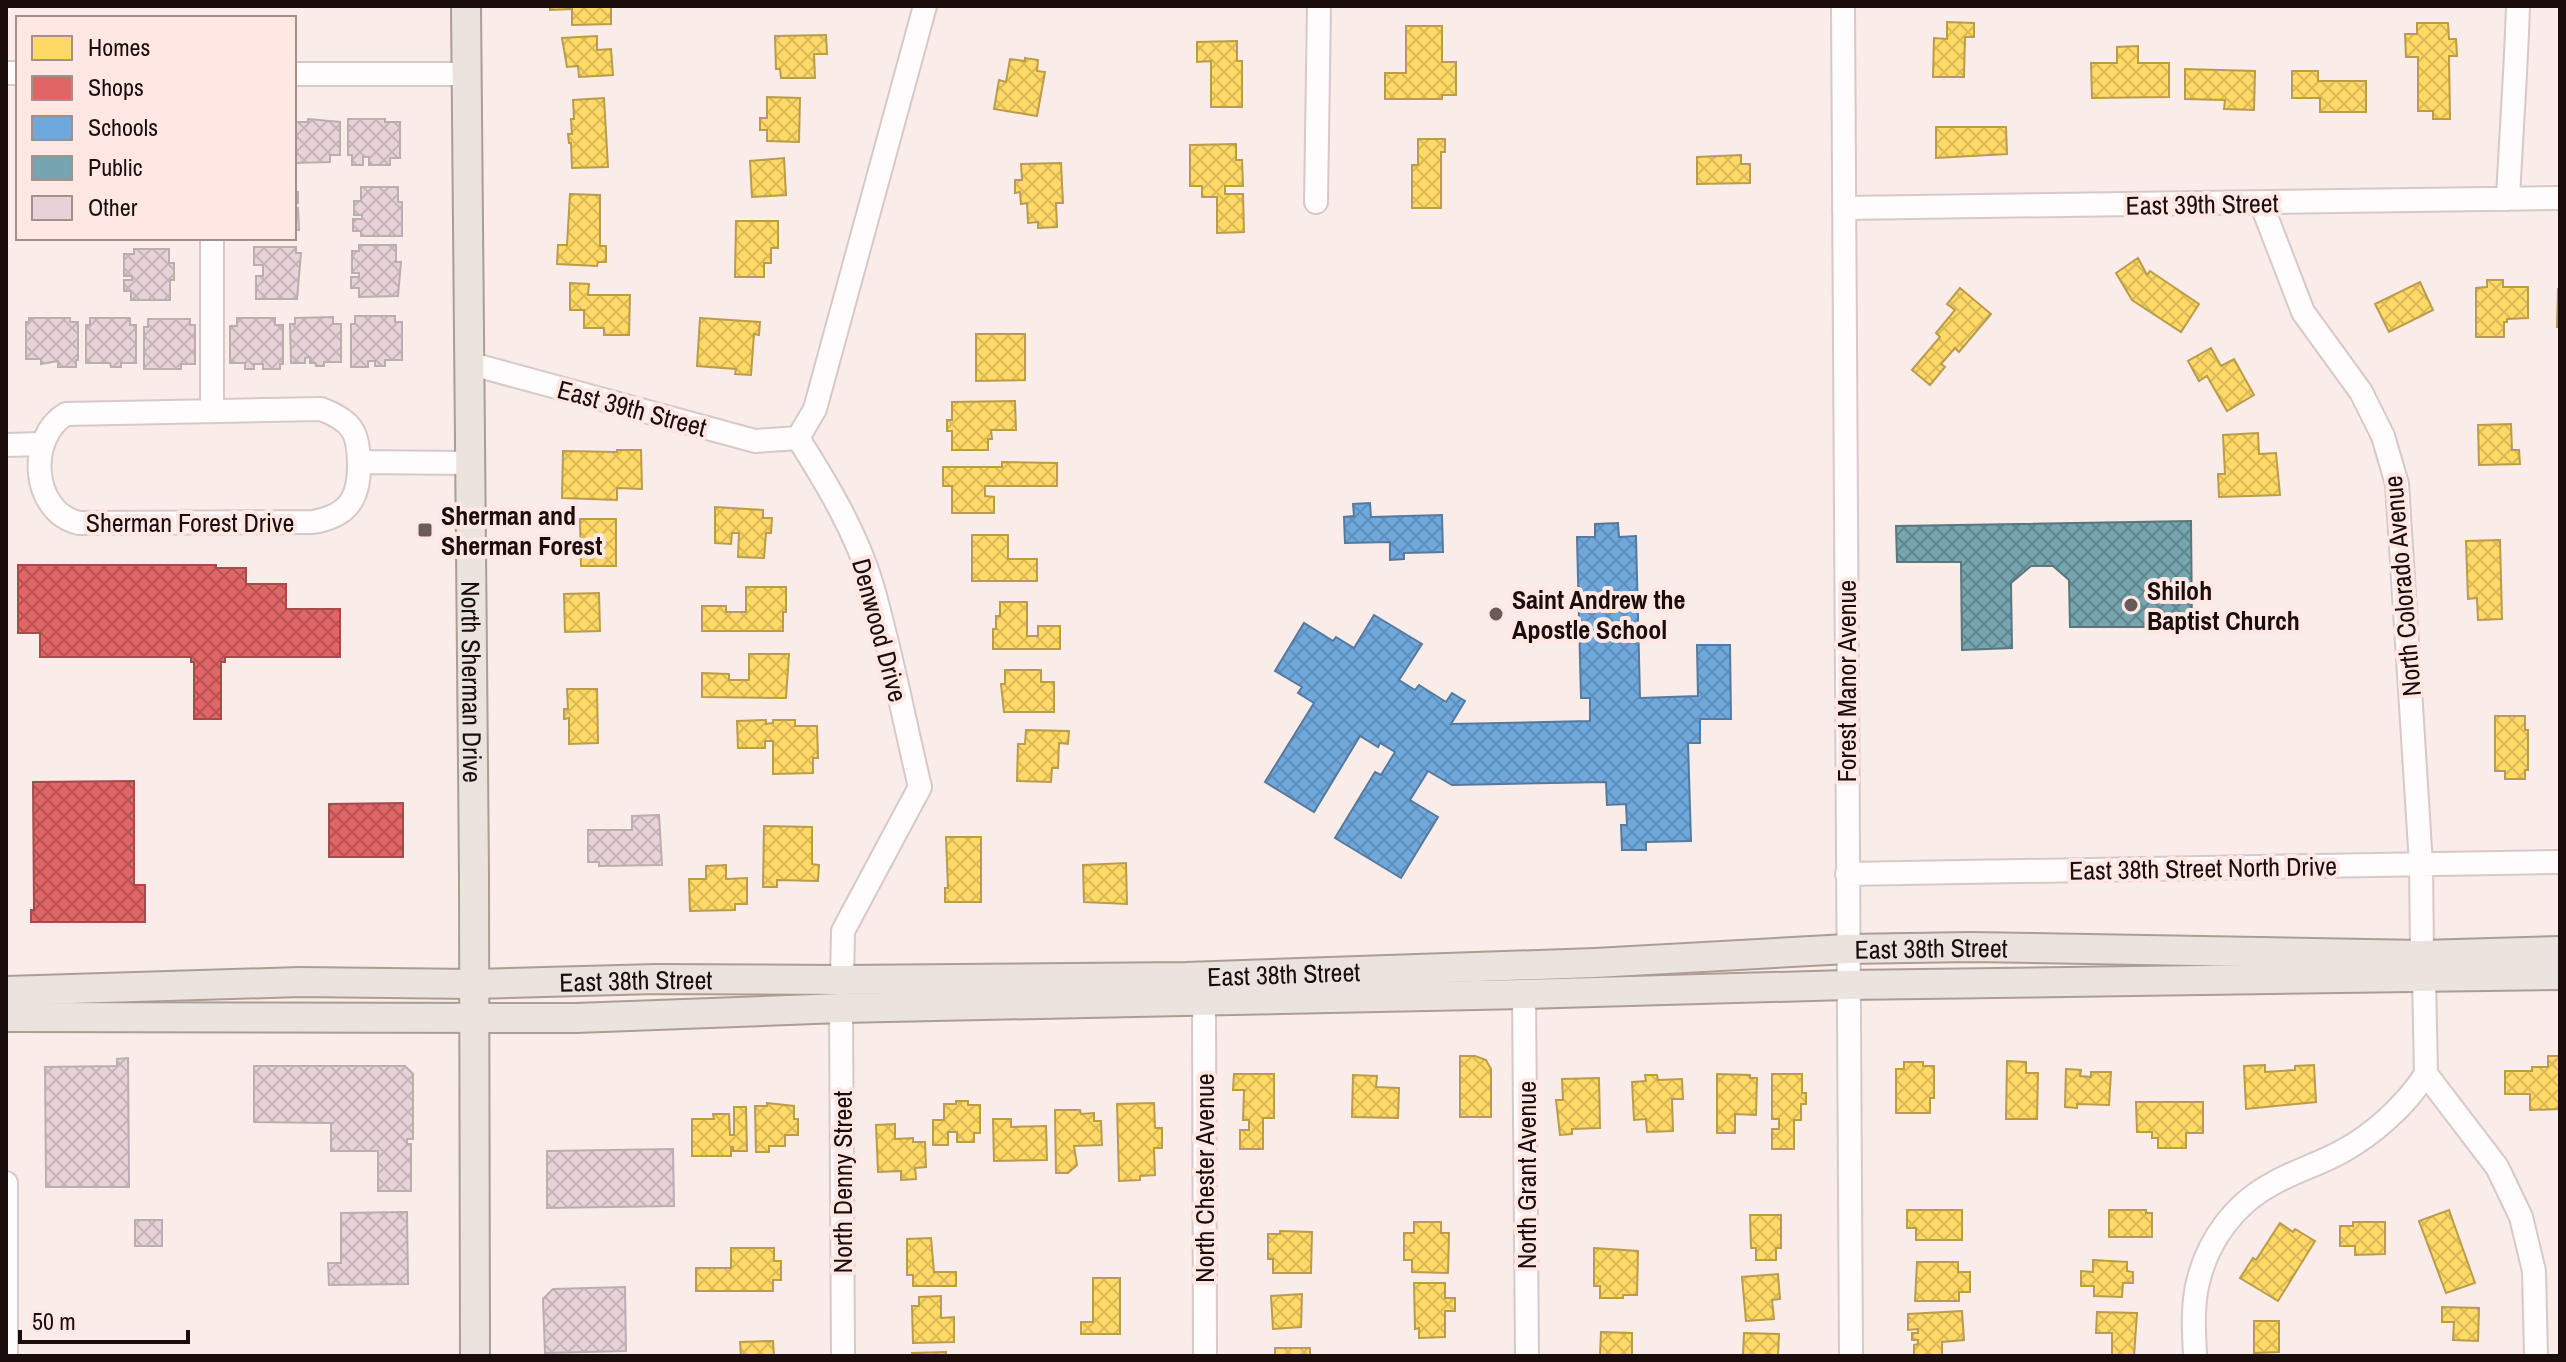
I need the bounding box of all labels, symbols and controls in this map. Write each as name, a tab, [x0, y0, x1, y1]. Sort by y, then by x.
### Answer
legend	[16, 16, 296, 240]
text: Homes	[88, 31, 150, 63]
text: Shops	[88, 71, 144, 103]
text: Schools	[88, 111, 158, 143]
text: Public	[88, 151, 143, 183]
street label: East 39th Street	[2125, 185, 2279, 223]
text: Other	[88, 191, 138, 223]
street label: East 39th Street	[554, 371, 710, 445]
street label: North Colorado Avenue	[2375, 474, 2429, 698]
place label: Sherman and Sherman Forest	[441, 498, 602, 563]
street label: Sherman Forest Drive	[86, 505, 294, 540]
marker: Sherman and Sherman Forest	[416, 521, 434, 539]
street label: Denwood Drive	[844, 555, 916, 705]
place label: Shiloh Baptist Church	[2147, 573, 2300, 638]
street label: Forest Manor Avenue	[1829, 580, 1864, 782]
street label: North Sherman Drive	[454, 581, 491, 783]
place label: Saint Andrew the Apostle School	[1512, 582, 1685, 647]
marker: Shiloh Baptist Church	[2122, 596, 2140, 614]
marker: Saint Andrew the Apostle School	[1487, 605, 1505, 623]
street label: East 38th Street North Drive	[2069, 848, 2337, 888]
street label: East 38th Street	[1854, 930, 2008, 966]
street label: East 38th Street	[1207, 954, 1361, 994]
street label: East 38th Street	[559, 961, 712, 999]
street label: North Chester Avenue	[1187, 1073, 1222, 1283]
street label: North Grant Avenue	[1509, 1081, 1544, 1269]
street label: North Denny Street	[825, 1091, 860, 1273]
scale bar	[20, 1294, 188, 1344]
text: 50 m	[32, 1305, 76, 1337]

